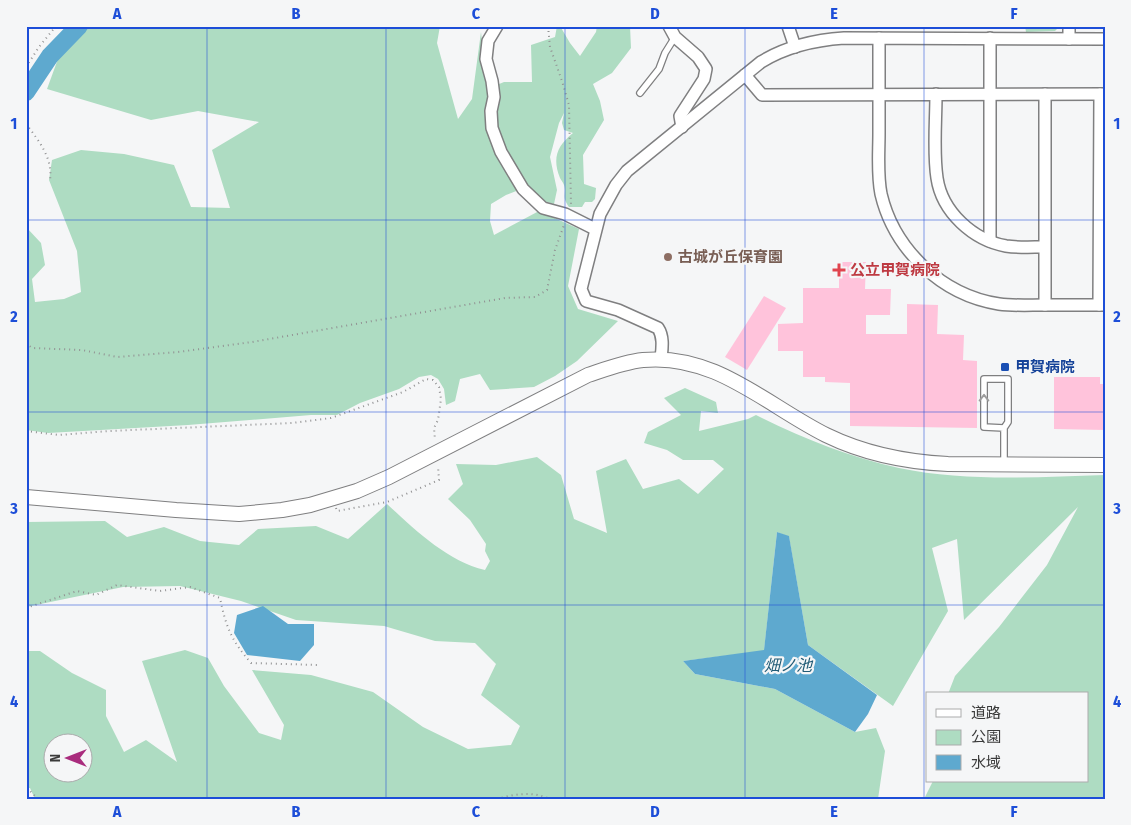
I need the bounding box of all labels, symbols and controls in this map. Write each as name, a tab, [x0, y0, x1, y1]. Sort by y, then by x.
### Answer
text: A	[112, 4, 122, 23]
text: B	[292, 4, 301, 23]
text: C	[472, 4, 481, 23]
text: D	[650, 4, 660, 23]
text: E	[830, 4, 838, 23]
text: F	[1010, 4, 1018, 23]
text: 1	[11, 114, 17, 133]
text: 1	[1114, 114, 1120, 133]
place label: 古城が丘保育園	[678, 248, 783, 266]
marker: 古城が丘保育園	[662, 251, 674, 263]
place label: 公立甲賀病院	[850, 261, 940, 279]
marker: 公立甲賀病院	[832, 263, 846, 277]
text: 2	[9, 307, 18, 326]
text: 2	[1112, 307, 1121, 326]
place label: 甲賀病院	[1015, 358, 1075, 376]
marker: 甲賀病院	[999, 361, 1011, 373]
one-way arrow	[979, 393, 989, 401]
text: 3	[9, 499, 18, 518]
text: 3	[1112, 499, 1121, 518]
water label: 畑ノ池	[764, 656, 814, 675]
text: 4	[10, 692, 18, 711]
legend	[926, 692, 1088, 782]
text: 4	[1113, 692, 1121, 711]
text: 道路	[971, 704, 1001, 722]
text: 公園	[971, 728, 1001, 746]
north arrow	[42, 732, 92, 782]
text: N	[47, 754, 64, 762]
text: 水域	[971, 754, 1001, 772]
text: A	[112, 802, 122, 821]
text: B	[292, 802, 301, 821]
text: C	[472, 802, 481, 821]
text: D	[650, 802, 660, 821]
text: E	[830, 802, 838, 821]
text: F	[1010, 802, 1018, 821]

